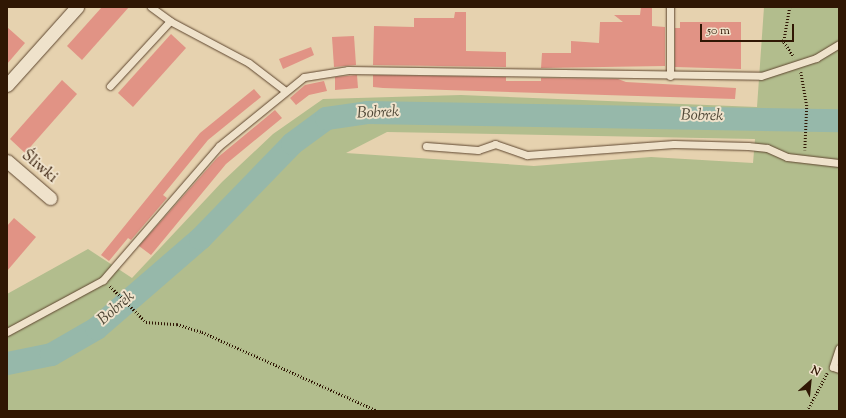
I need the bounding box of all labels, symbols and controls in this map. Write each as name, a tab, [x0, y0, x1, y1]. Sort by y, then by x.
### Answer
scale bar	[702, 16, 796, 42]
text: 50 m	[707, 22, 730, 40]
water label: Bobrek	[356, 104, 400, 124]
water label: Bobrek	[681, 107, 723, 127]
street label: Śliwki	[18, 147, 60, 187]
water label: Bobrek	[95, 288, 139, 330]
north arrow	[790, 362, 830, 402]
text: N	[808, 362, 823, 380]

